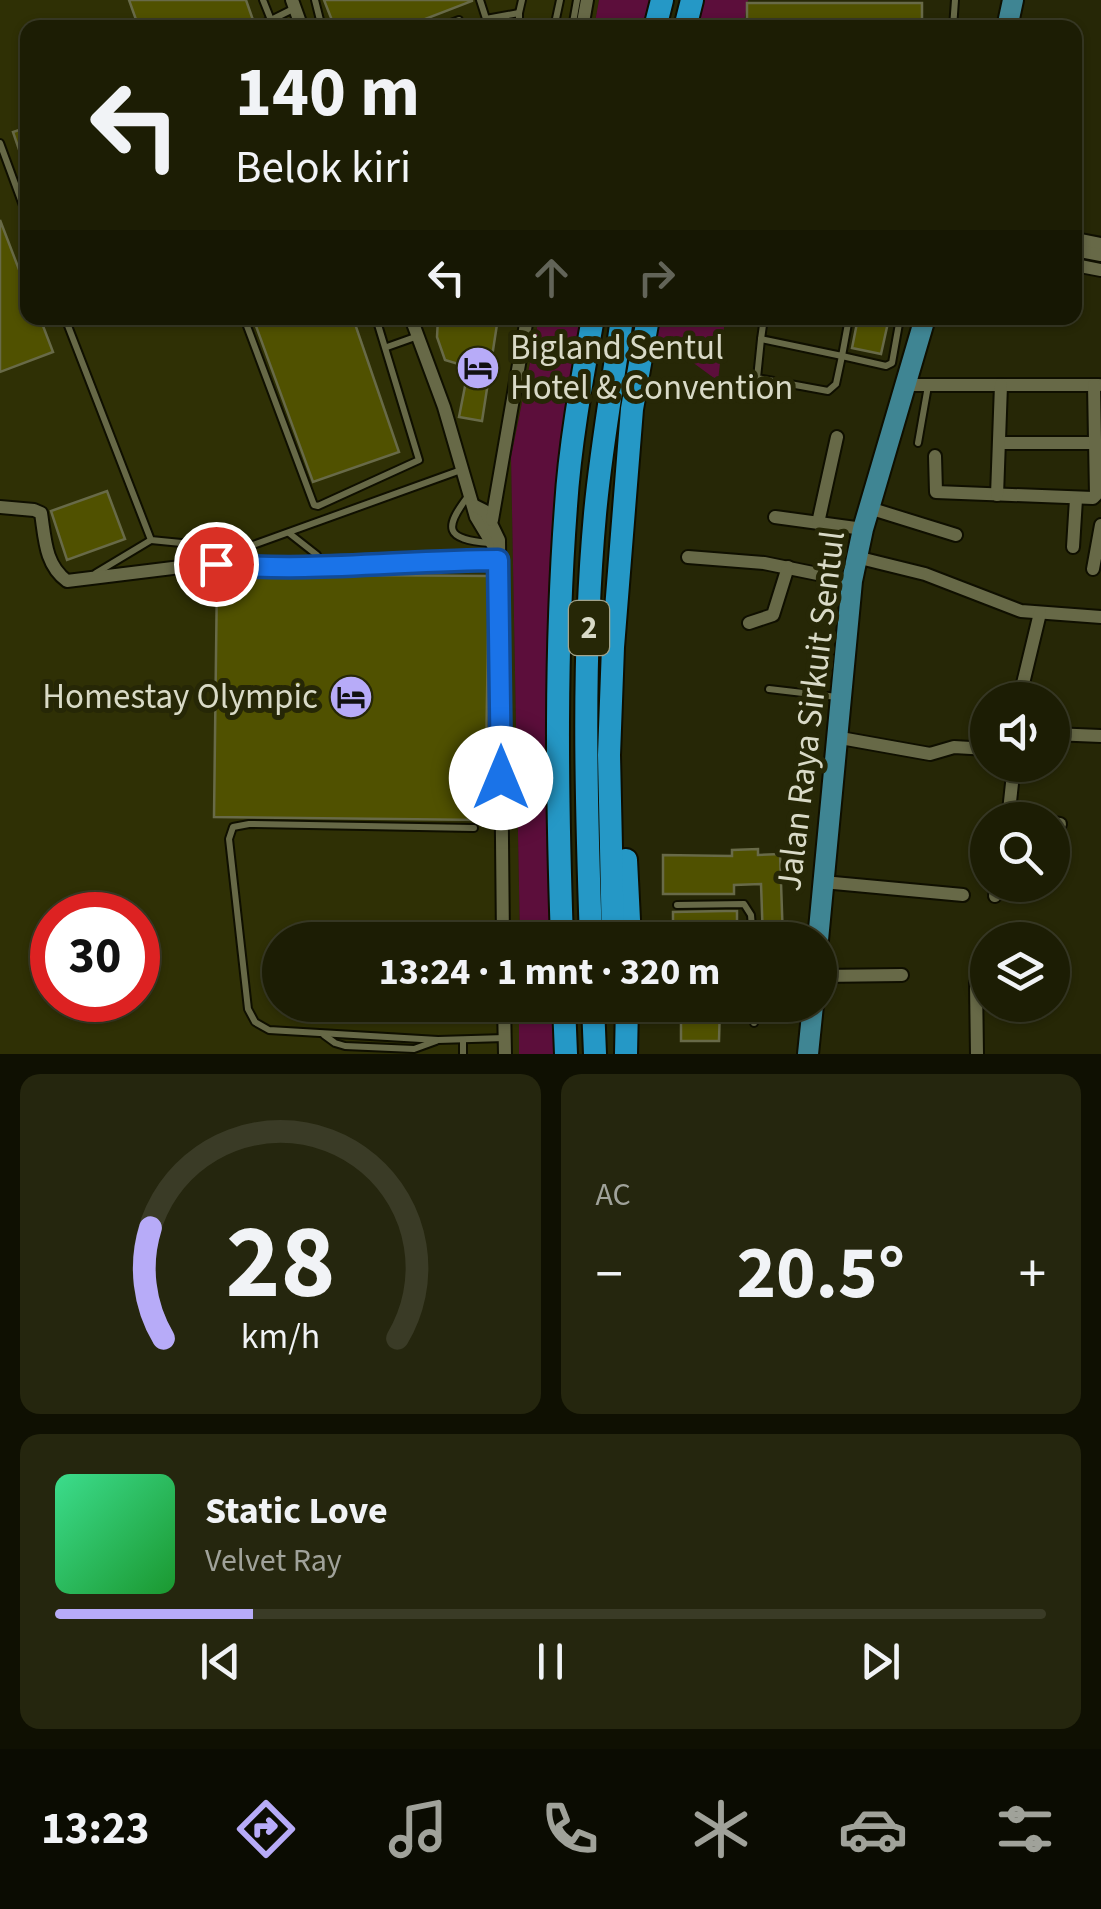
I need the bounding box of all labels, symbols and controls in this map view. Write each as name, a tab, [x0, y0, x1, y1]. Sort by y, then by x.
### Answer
text: 140 m	[235, 43, 420, 143]
icon: left	[70, 60, 200, 190]
text: Belok kiri	[235, 136, 411, 200]
icon: left	[419, 250, 474, 305]
icon: ahead	[524, 250, 579, 305]
icon: right	[629, 250, 684, 305]
place label: Bigland Sentul Hotel & Convention	[510, 323, 794, 413]
hotel icon: Bigland Sentul Hotel & Convention	[455, 345, 501, 391]
pin	[174, 522, 259, 607]
street label: Jalan Raya Sirkuit Sentul	[764, 528, 858, 894]
icon: arrive	[189, 537, 244, 592]
road number: 2	[569, 601, 609, 655]
place label: Homestay Olympic	[42, 672, 318, 722]
hotel icon: Homestay Olympic	[328, 674, 374, 720]
map controls	[970, 682, 1070, 1022]
button: sound	[970, 682, 1070, 782]
position arrow	[449, 726, 553, 830]
button: search	[970, 802, 1070, 902]
speed limit sign: 30	[30, 892, 160, 1022]
button: layers	[970, 922, 1070, 1022]
text: 13:24 · 1 mnt · 320 m	[379, 945, 720, 999]
text: AC	[596, 1172, 631, 1218]
text: 28	[225, 1190, 335, 1338]
text: 20.5°	[736, 1220, 905, 1327]
text: −	[596, 1236, 623, 1314]
text: +	[1019, 1236, 1046, 1314]
text: km/h	[241, 1311, 320, 1362]
text: Static Love	[205, 1484, 388, 1538]
text: Velvet Ray	[205, 1538, 342, 1584]
icon: previous	[193, 1634, 248, 1689]
icon: pause	[523, 1634, 578, 1689]
icon: next	[853, 1634, 908, 1689]
icon: directions	[231, 1794, 301, 1864]
icon: music	[383, 1794, 453, 1864]
icon: phone	[535, 1794, 605, 1864]
icon: climate	[686, 1794, 756, 1864]
icon: car	[838, 1794, 908, 1864]
icon: filters	[990, 1794, 1060, 1864]
text: 13:23	[41, 1797, 149, 1861]

